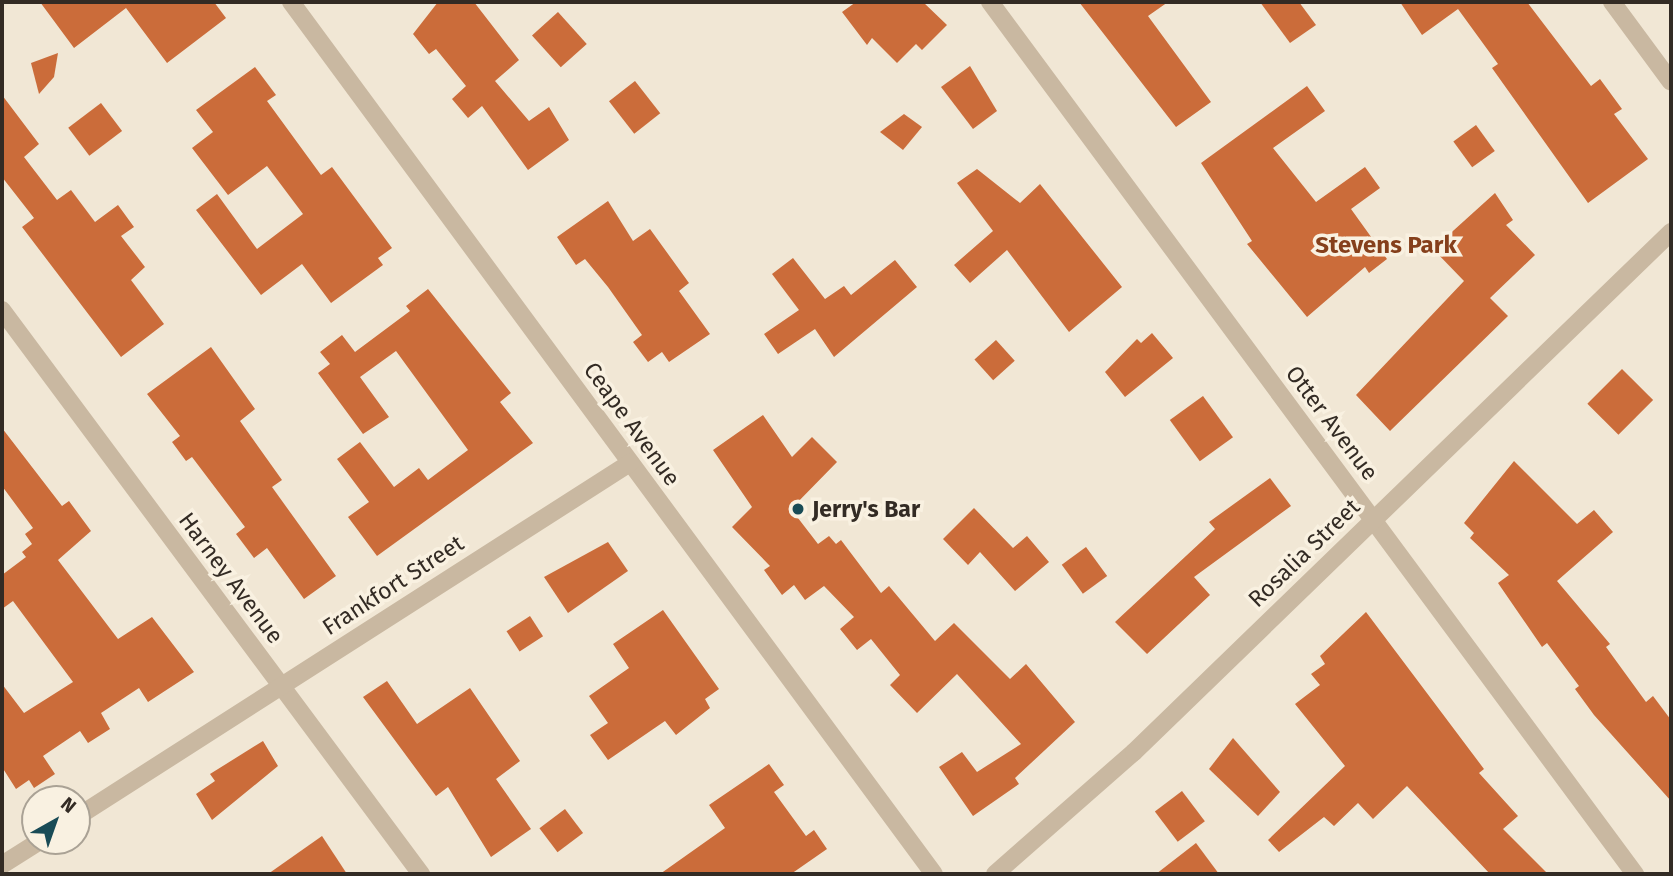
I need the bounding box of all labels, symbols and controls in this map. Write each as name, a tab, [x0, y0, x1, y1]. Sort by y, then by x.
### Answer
district label: Stevens Park	[1315, 232, 1457, 260]
street label: Ceape Avenue	[578, 357, 686, 491]
street label: Otter Avenue	[1280, 360, 1384, 486]
street label: Rosalia Street	[1243, 493, 1365, 613]
place label: Jerry's Bar	[812, 495, 920, 523]
marker: Jerry's Bar	[790, 501, 806, 517]
street label: Harney Avenue	[173, 507, 289, 649]
street label: Frankfort Street	[317, 529, 469, 641]
north arrow	[21, 785, 91, 855]
text: N	[56, 792, 81, 818]

